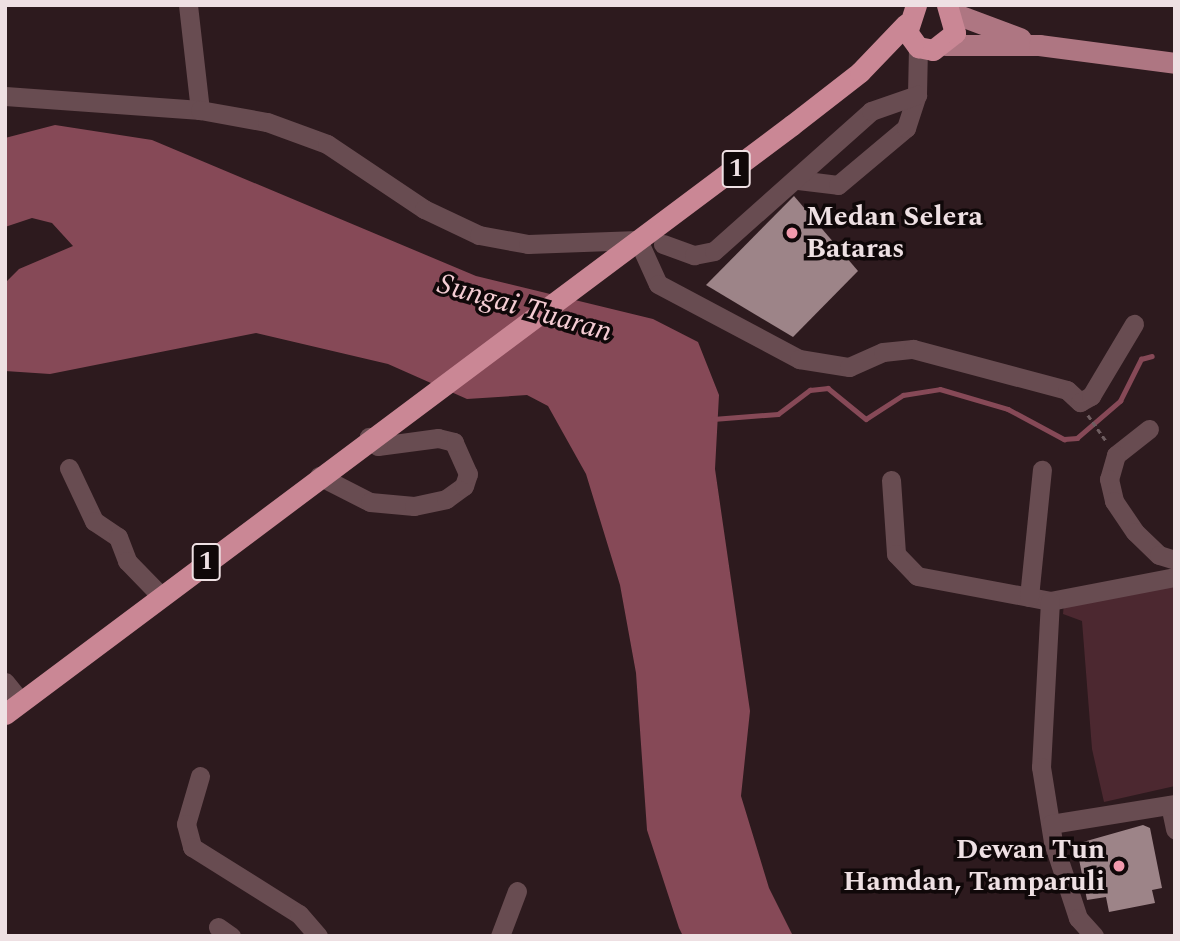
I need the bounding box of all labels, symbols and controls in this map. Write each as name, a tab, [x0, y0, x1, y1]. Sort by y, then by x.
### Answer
road number: 1	[720, 146, 752, 192]
place label: Medan Selera Bataras	[806, 200, 983, 266]
marker: Medan Selera Bataras	[784, 225, 800, 241]
water label: Sungai Tuaran	[433, 266, 617, 350]
road number: 1	[190, 540, 222, 584]
place label: Dewan Tun Hamdan, Tamparuli	[843, 833, 1105, 899]
marker: Dewan Tun Hamdan, Tamparuli	[1111, 858, 1127, 874]

